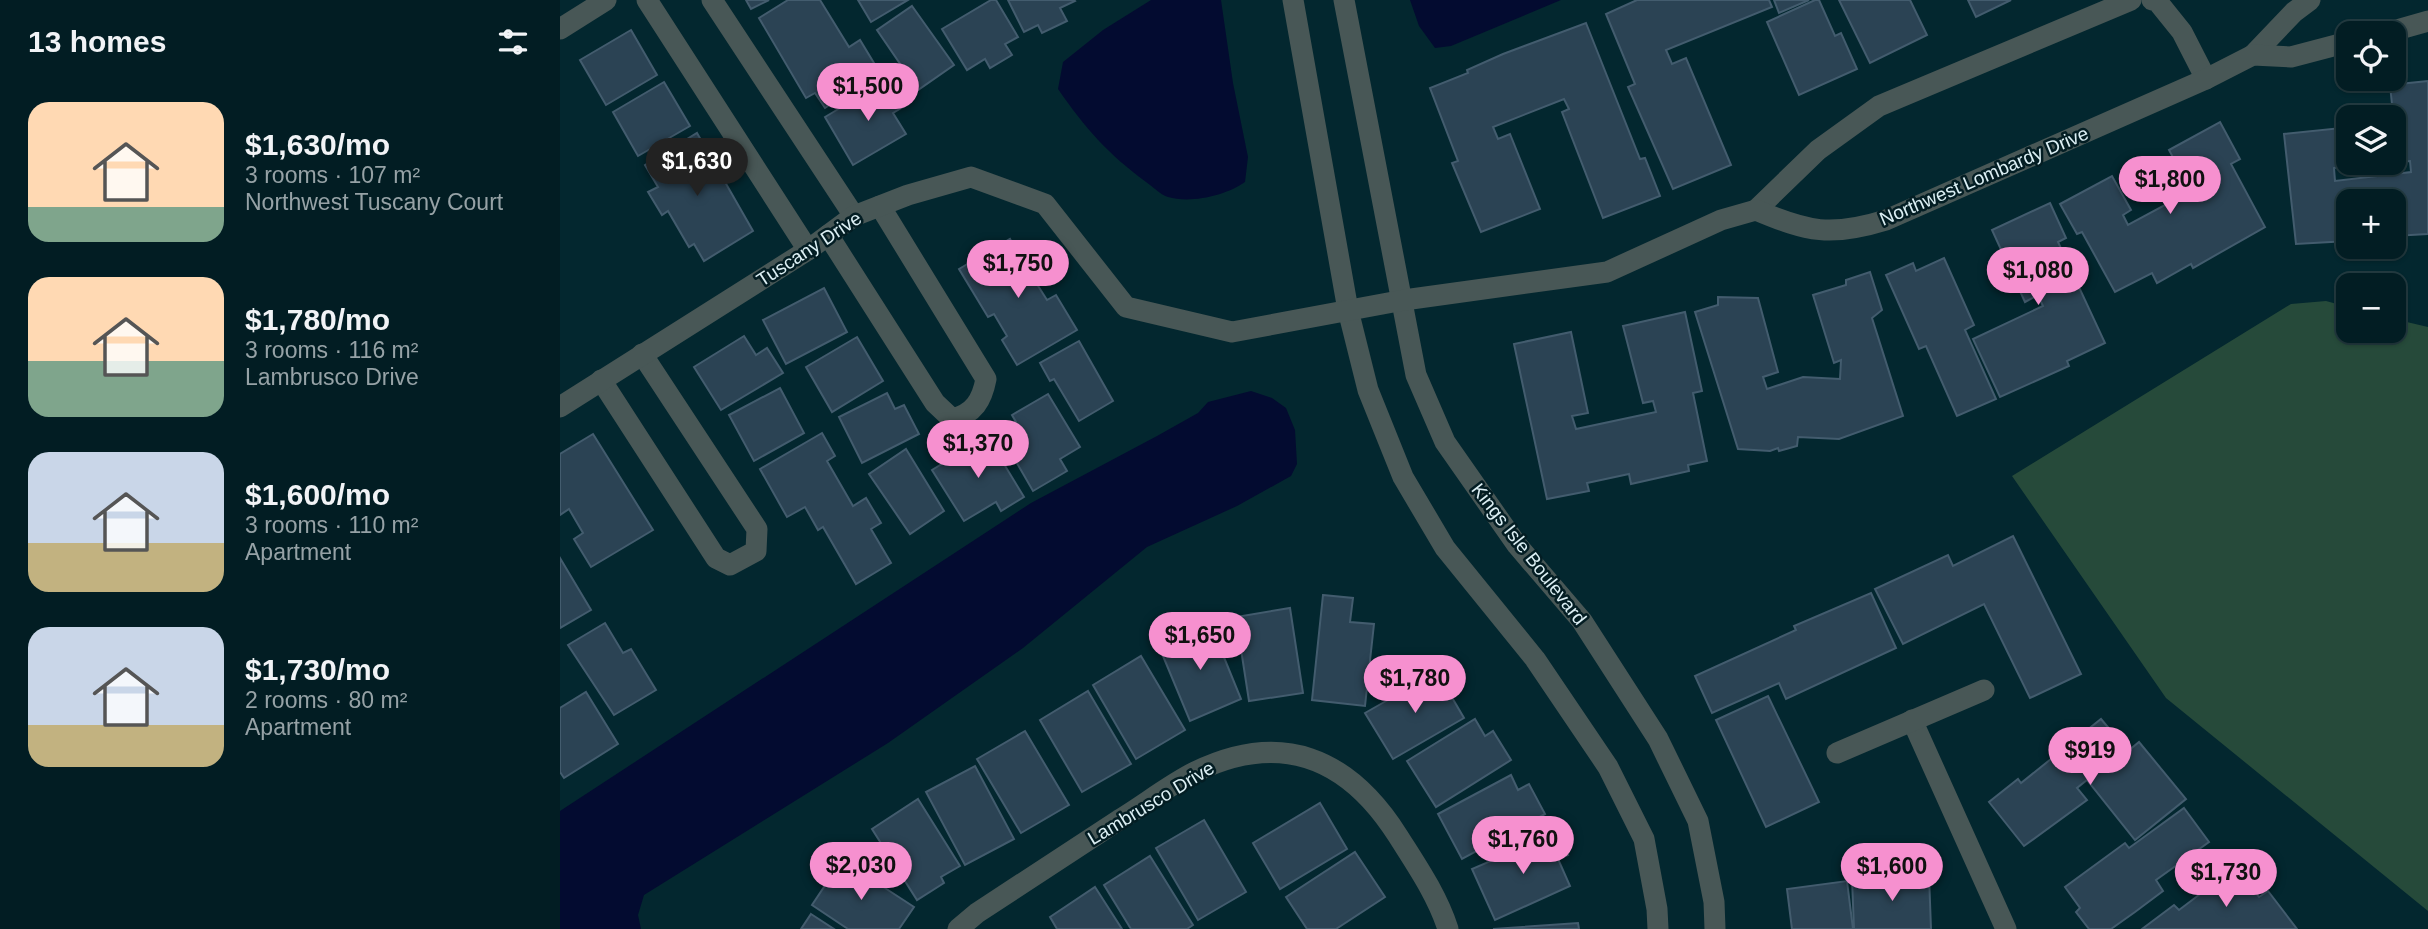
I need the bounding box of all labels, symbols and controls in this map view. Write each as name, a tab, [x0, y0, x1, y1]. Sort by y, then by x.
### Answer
map controls	[2336, 21, 2406, 343]
button: locate	[2336, 21, 2406, 91]
icon: filters	[494, 23, 532, 61]
text: 13 homes	[28, 25, 166, 58]
pin: $1,500	[811, 64, 925, 123]
text: $1,500	[833, 73, 903, 99]
button: layers	[2336, 105, 2406, 175]
street label: Northwest Lombardy Drive	[1876, 122, 2092, 230]
text: $1,630/mo	[245, 128, 390, 161]
icon: home	[84, 130, 168, 214]
pin: $1,630	[640, 138, 754, 198]
text: $1,630	[662, 148, 732, 174]
pin: $1,800	[2113, 156, 2227, 216]
text: 3 rooms · 107 m²	[245, 162, 420, 188]
text: $1,800	[2135, 166, 2205, 192]
text: Northwest Tuscany Court	[245, 189, 503, 215]
button: +	[2336, 189, 2406, 259]
street label: Tuscany Drive	[753, 207, 865, 291]
pin: $1,750	[961, 240, 1075, 300]
pin: $1,080	[1981, 247, 2095, 307]
text: $1,750	[983, 250, 1053, 276]
text: $1,080	[2003, 257, 2073, 283]
button: −	[2336, 273, 2406, 343]
text: $1,780/mo	[245, 303, 390, 336]
icon: home	[84, 305, 168, 389]
text: 3 rooms · 116 m²	[245, 337, 418, 363]
text: Lambrusco Drive	[245, 364, 419, 390]
pin: $1,370	[921, 420, 1035, 480]
text: $1,370	[943, 430, 1013, 456]
text: $1,600/mo	[245, 478, 390, 511]
street label: Kings Isle Boulevard	[1467, 479, 1591, 629]
icon: home	[84, 480, 168, 564]
text: 3 rooms · 110 m²	[245, 512, 418, 538]
text: Apartment	[245, 539, 351, 565]
pin: $1,650	[1143, 612, 1257, 672]
text: $1,650	[1165, 622, 1235, 648]
text: $1,730/mo	[245, 653, 390, 686]
icon: home	[84, 655, 168, 739]
pin: $1,780	[1358, 656, 1472, 715]
text: $1,780	[1380, 665, 1450, 691]
text: 2 rooms · 80 m²	[245, 687, 407, 713]
text: Apartment	[245, 714, 351, 740]
pin: $919	[2049, 728, 2131, 787]
text: $919	[2064, 737, 2116, 763]
street label: Lambrusco Drive	[1084, 757, 1218, 849]
pin: $1,760	[1466, 816, 1580, 876]
text: $1,760	[1488, 826, 1558, 852]
pin: $2,030	[804, 842, 918, 902]
pin: $1,600	[1835, 844, 1949, 903]
pin: $1,730	[2169, 850, 2283, 909]
text: $2,030	[826, 852, 896, 878]
text: $1,600	[1857, 853, 1927, 879]
text: $1,730	[2191, 859, 2261, 885]

